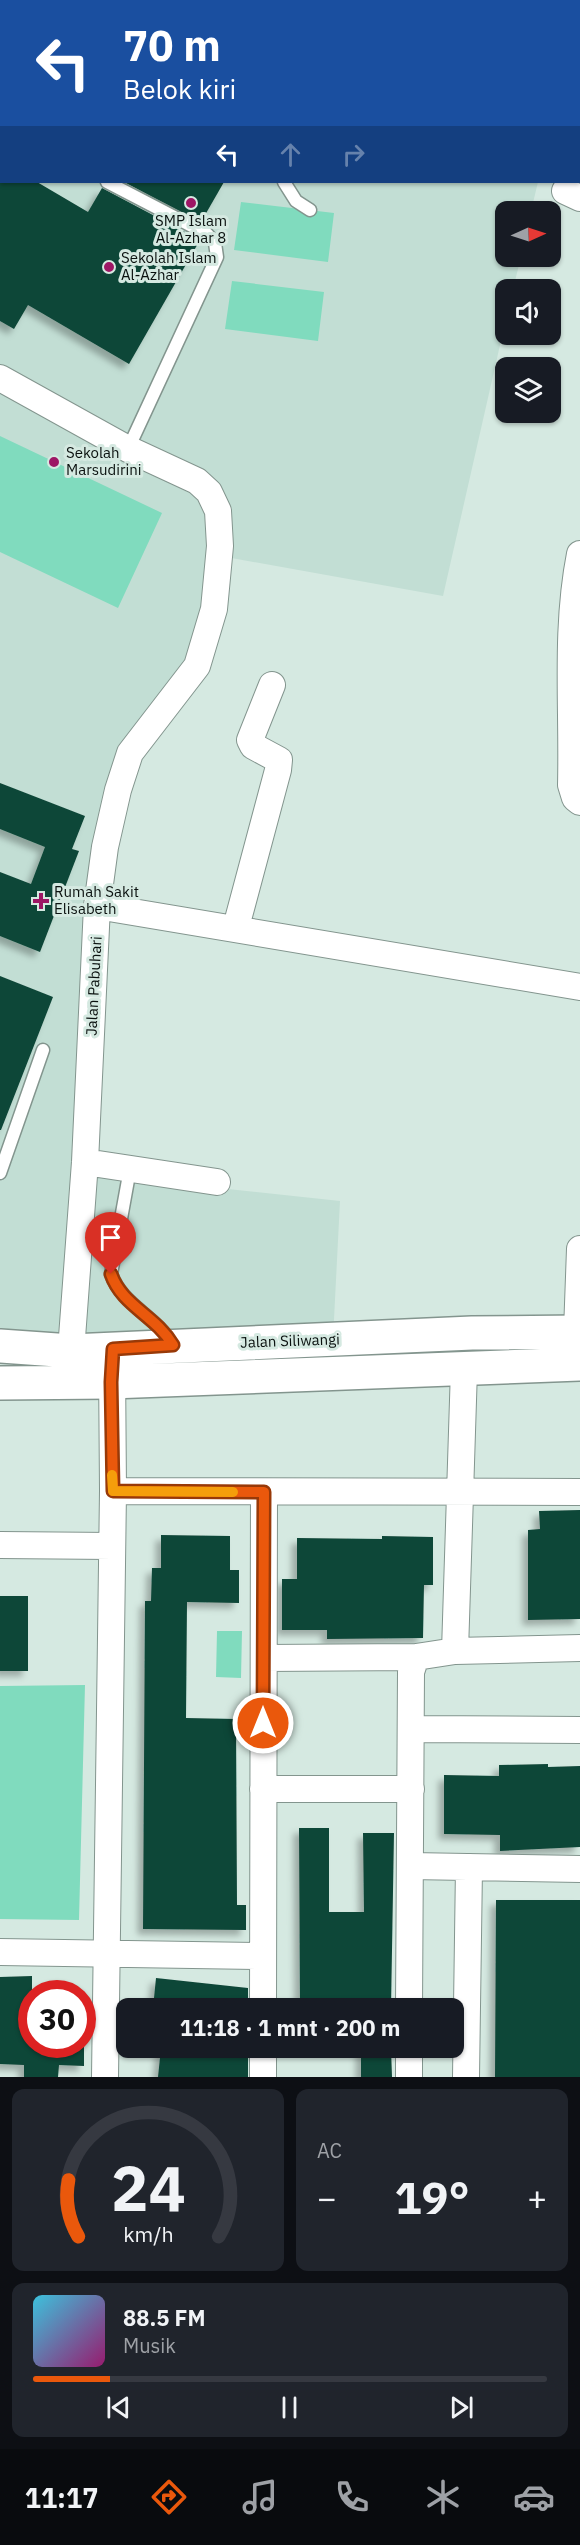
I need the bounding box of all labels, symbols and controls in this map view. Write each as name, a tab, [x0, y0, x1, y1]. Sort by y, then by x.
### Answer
text: 70 m	[123, 18, 221, 73]
icon: left	[24, 24, 102, 102]
text: Belok kiri	[123, 71, 236, 106]
icon: left	[211, 138, 244, 171]
icon: ahead	[274, 138, 307, 171]
icon: right	[337, 138, 370, 171]
marker: SMP Islam Al-Azhar 8	[184, 196, 198, 210]
north arrow	[495, 201, 561, 267]
map controls	[495, 201, 561, 423]
place label: SMP Islam Al-Azhar 8	[155, 211, 227, 247]
place label: Sekolah Islam Al-Azhar	[121, 248, 217, 284]
marker: Sekolah Islam Al-Azhar	[102, 260, 116, 274]
button: sound	[495, 279, 561, 345]
button: layers	[495, 357, 561, 423]
place label: Sekolah Marsudirini	[66, 443, 142, 479]
marker: Sekolah Marsudirini	[47, 455, 61, 469]
place label: Rumah Sakit Elisabeth	[54, 882, 139, 918]
marker: Rumah Sakit Elisabeth	[32, 892, 50, 910]
street label: Jalan Pabuhari	[81, 936, 106, 1036]
pin	[85, 1212, 136, 1274]
icon: arrive	[94, 1221, 127, 1254]
street label: Jalan Siliwangi	[240, 1329, 340, 1352]
position arrow	[231, 1691, 295, 1755]
speed limit sign: 30	[18, 1980, 96, 2058]
text: 11:18 · 1 mnt · 200 m	[180, 2013, 400, 2042]
text: AC	[317, 2137, 342, 2164]
text: 24	[111, 2147, 185, 2228]
text: 19°	[394, 2168, 470, 2226]
text: −	[317, 2176, 337, 2219]
text: +	[527, 2176, 547, 2219]
text: km/h	[123, 2220, 173, 2248]
text: 88.5 FM	[123, 2303, 206, 2332]
text: Musik	[123, 2332, 176, 2359]
icon: previous	[102, 2391, 135, 2424]
icon: pause	[273, 2391, 306, 2424]
icon: next	[445, 2391, 478, 2424]
icon: directions	[148, 2476, 190, 2518]
icon: music	[239, 2476, 281, 2518]
icon: phone	[331, 2476, 373, 2518]
icon: climate	[422, 2476, 464, 2518]
icon: car	[513, 2476, 555, 2518]
text: 11:17	[25, 2480, 98, 2515]

